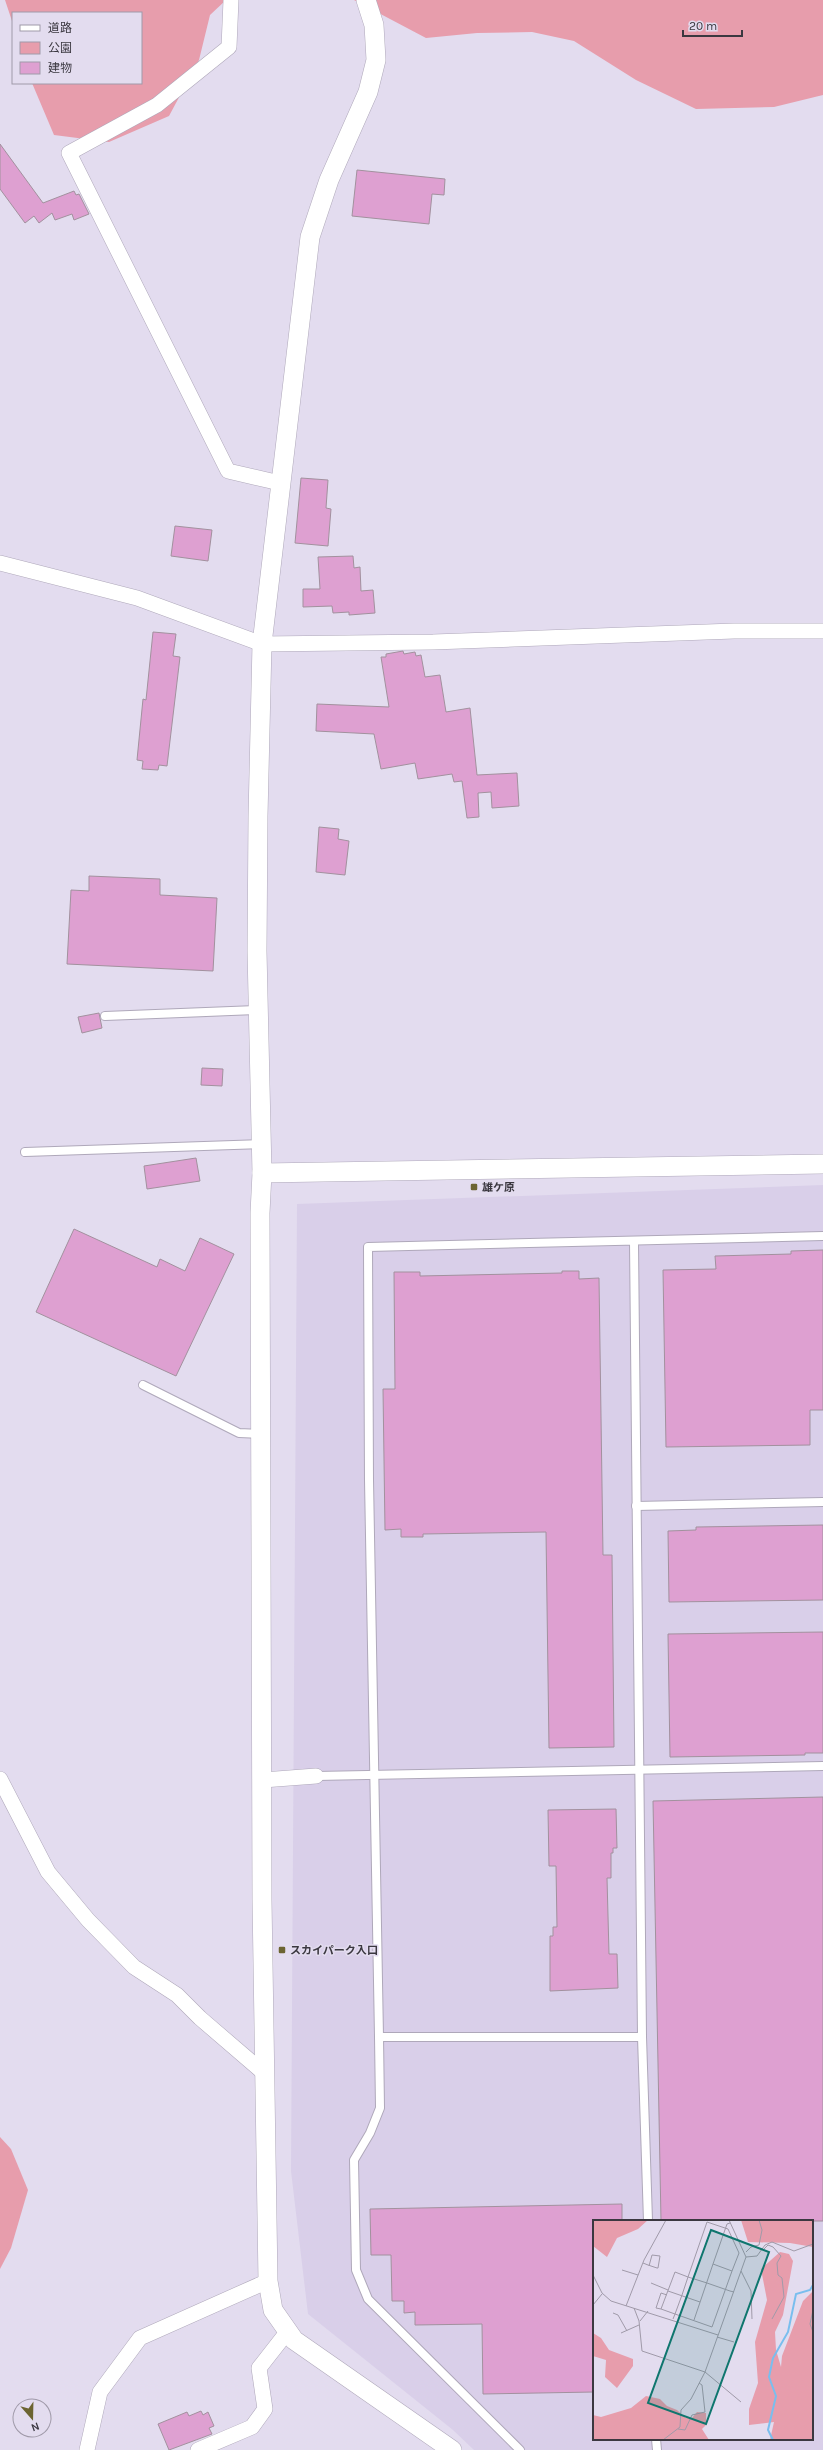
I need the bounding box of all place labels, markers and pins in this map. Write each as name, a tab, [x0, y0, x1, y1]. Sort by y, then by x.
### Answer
place label: 雄ケ原	[482, 1181, 515, 1194]
marker: 雄ケ原	[469, 1182, 479, 1192]
place label: スカイパーク入口	[290, 1944, 378, 1957]
marker: スカイパーク入口	[277, 1945, 287, 1955]

